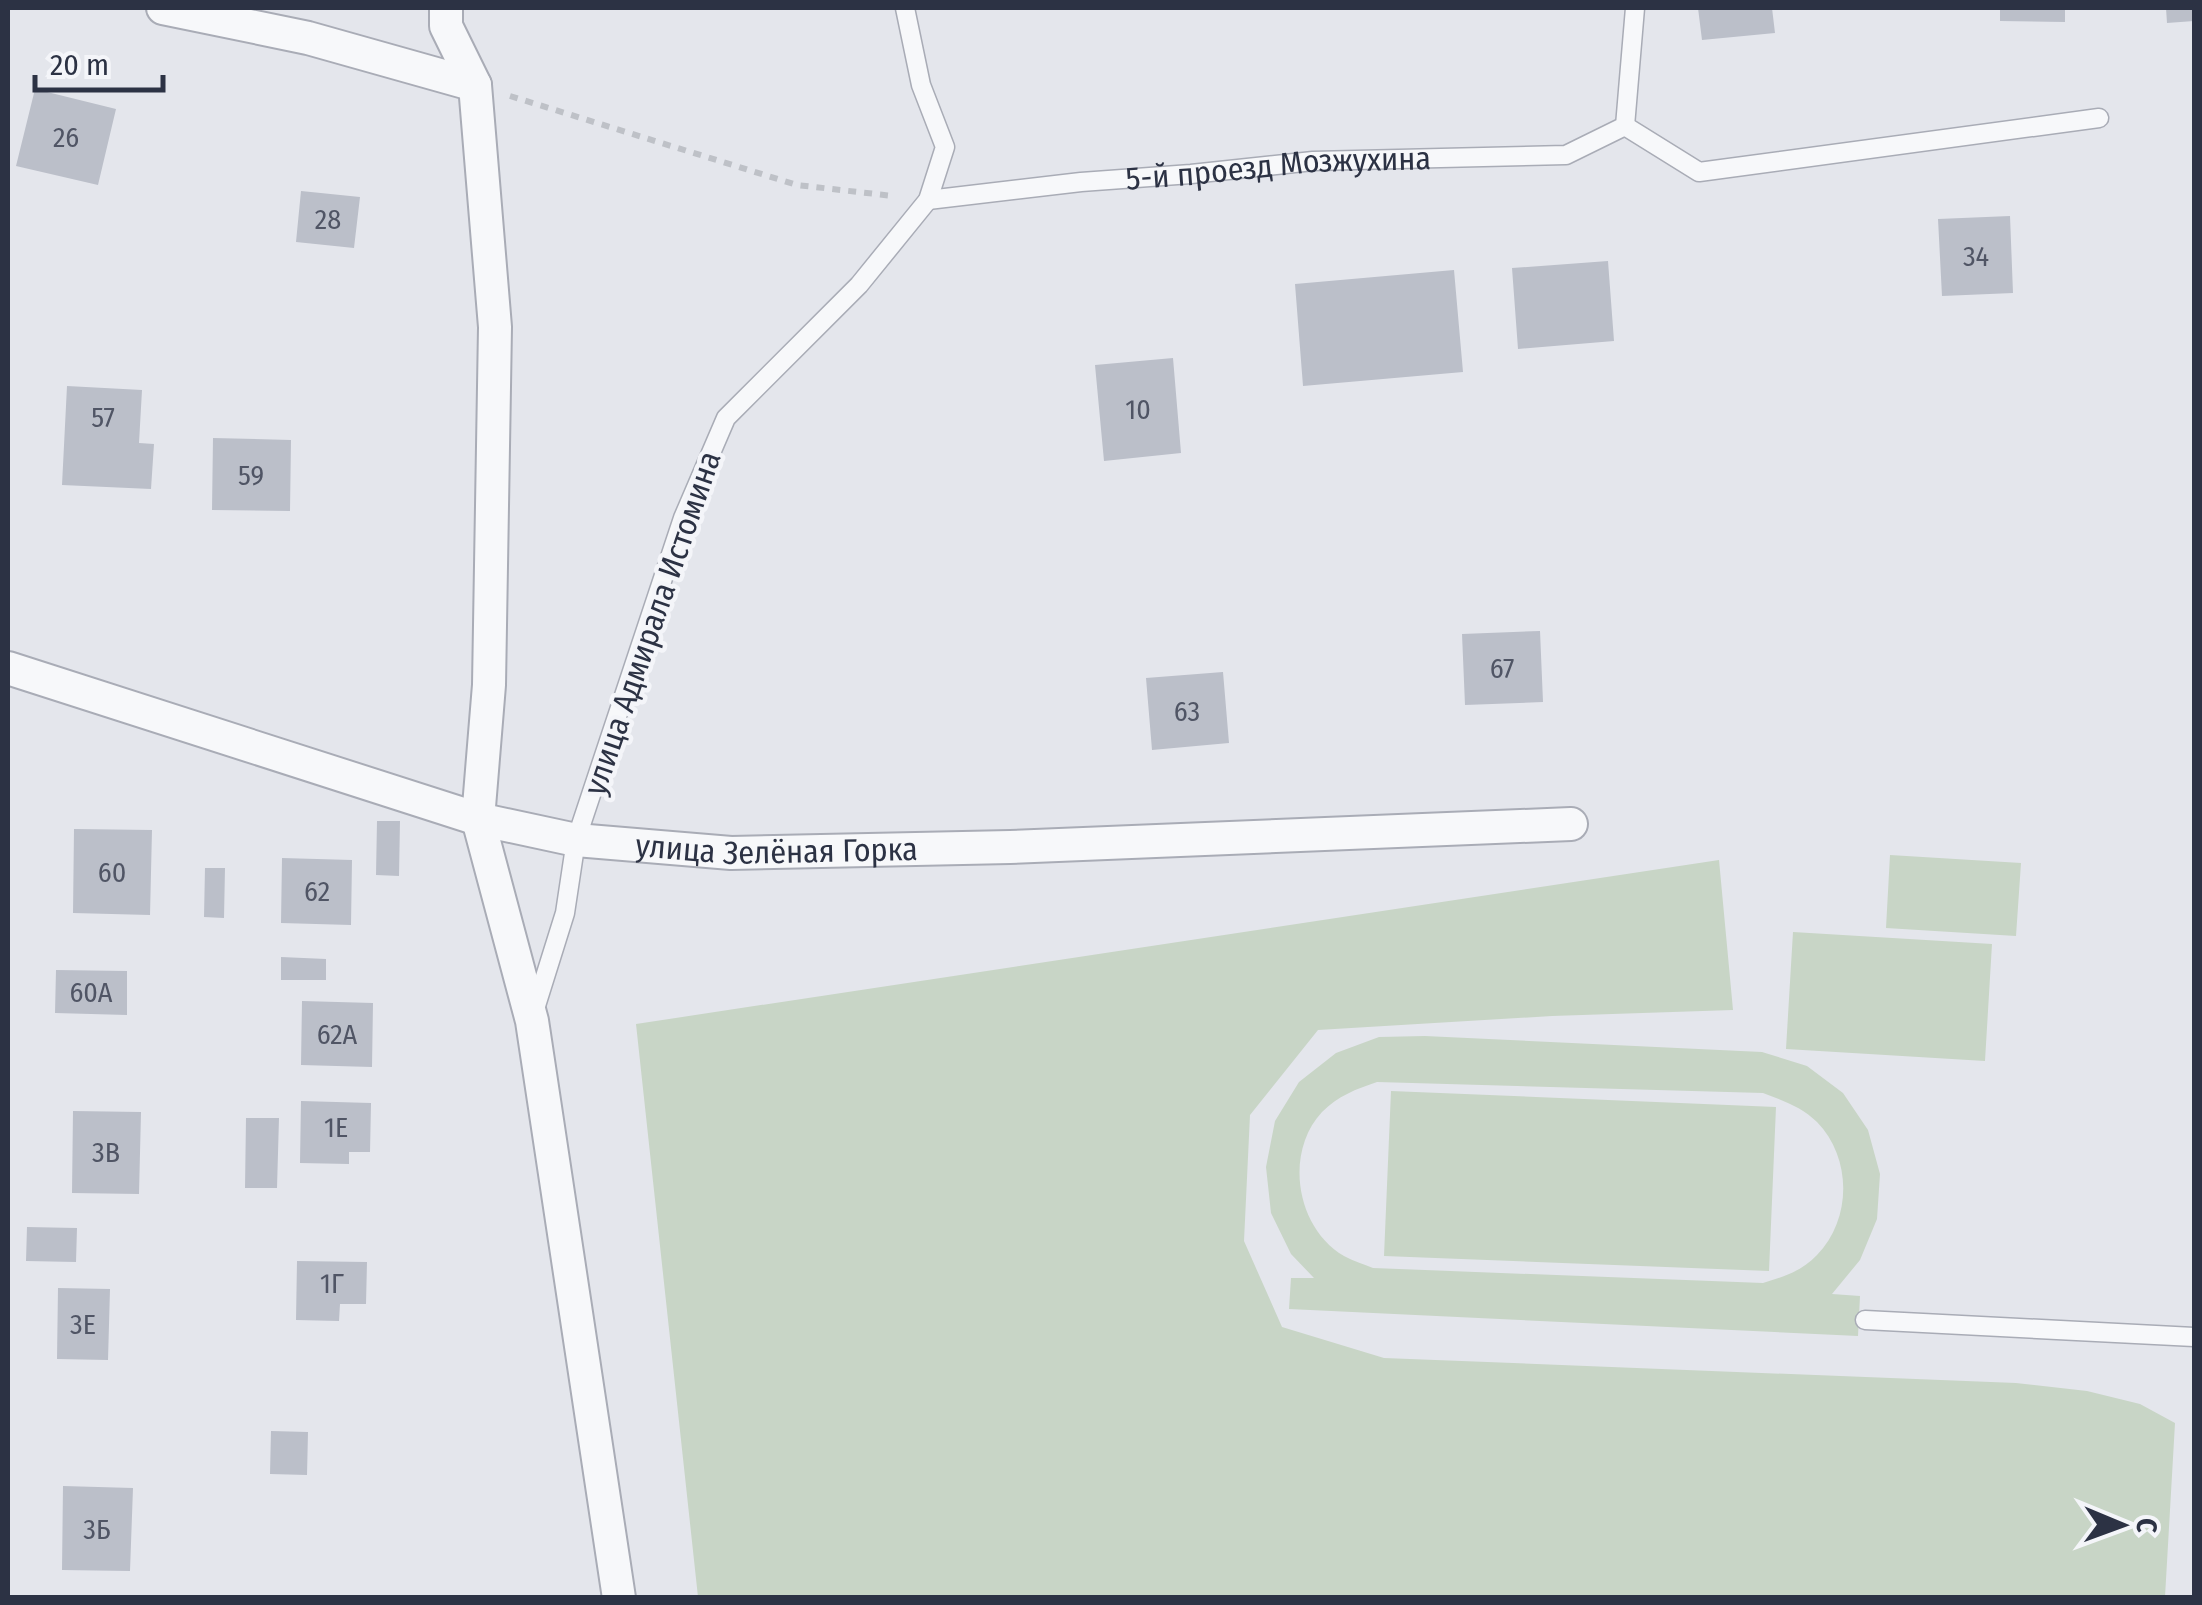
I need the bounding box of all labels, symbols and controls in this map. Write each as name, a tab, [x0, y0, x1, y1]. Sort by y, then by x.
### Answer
scale bar	[35, 30, 162, 92]
text: 20 m	[50, 47, 109, 83]
house number: 26	[53, 121, 79, 154]
street label: 5-й проезд Мозжухина	[1124, 139, 1431, 198]
house number: 28	[315, 203, 341, 236]
house number: 34	[1963, 240, 1989, 273]
house number: 10	[1125, 393, 1151, 426]
house number: 57	[91, 401, 115, 434]
street label: улица Адмирала Истомина	[575, 446, 729, 800]
house number: 59	[238, 459, 264, 492]
house number: 67	[1490, 652, 1514, 685]
house number: 63	[1174, 695, 1200, 728]
street label: улица Зелёная Горка	[634, 826, 918, 873]
house number: 60	[98, 856, 126, 889]
house number: 62	[304, 875, 330, 908]
house number: 60А	[69, 976, 113, 1009]
house number: 62А	[317, 1018, 358, 1051]
house number: 1Е	[324, 1111, 348, 1144]
house number: 3В	[92, 1136, 120, 1169]
house number: 1Г	[320, 1267, 344, 1300]
house number: 3Е	[70, 1308, 96, 1341]
north arrow	[2072, 1475, 2172, 1575]
house number: 3Б	[83, 1513, 111, 1546]
text: С	[2130, 1518, 2163, 1533]

